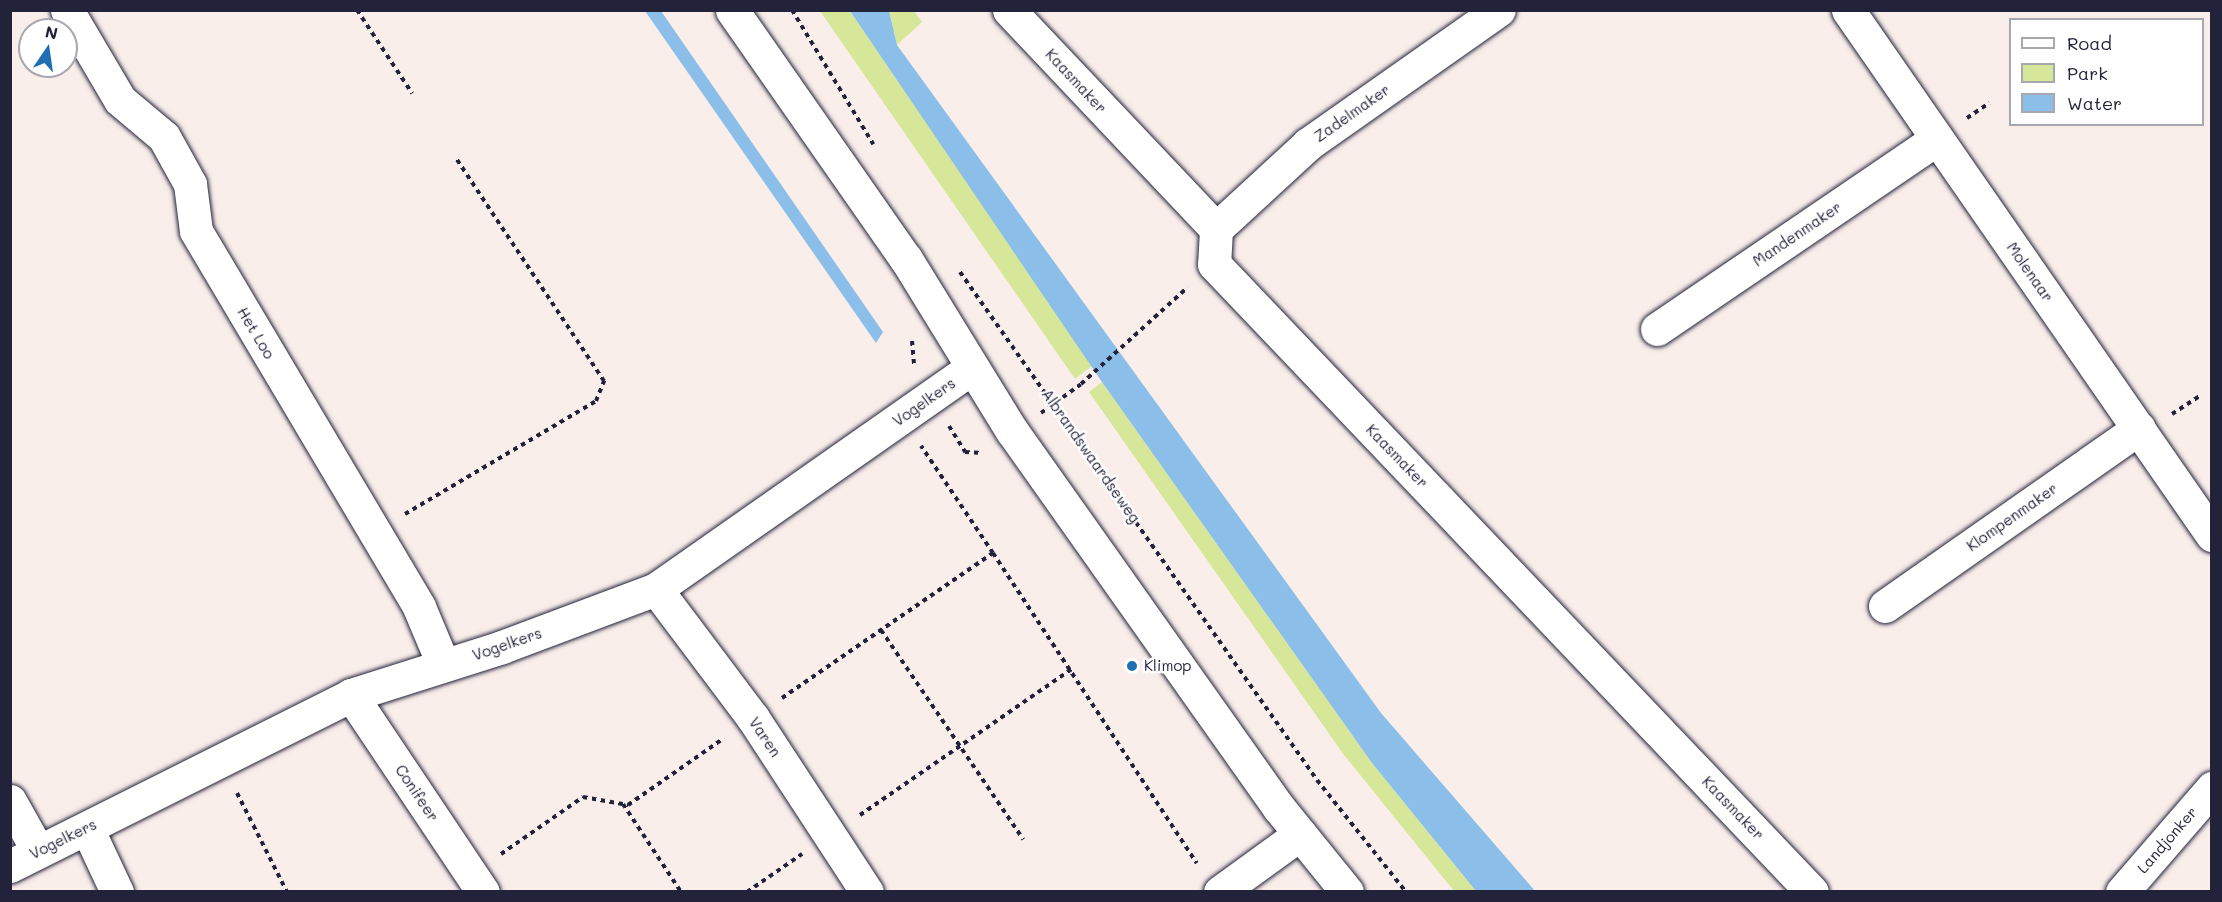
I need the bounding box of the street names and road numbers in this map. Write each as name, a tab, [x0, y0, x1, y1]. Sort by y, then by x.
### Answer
street label: Kaasmaker	[1042, 45, 1110, 117]
street label: Zadelmaker	[1311, 80, 1393, 146]
street label: Mandenmaker	[1749, 198, 1845, 270]
street label: Molenaar	[2003, 239, 2057, 305]
street label: Het Loo	[234, 304, 278, 362]
street label: Vogelkers	[889, 374, 959, 430]
street label: Albrandswaardseweg	[1038, 386, 1144, 526]
street label: Kaasmaker	[1362, 421, 1432, 491]
street label: Klompenmaker	[1963, 479, 2061, 555]
street label: Vogelkers	[470, 624, 544, 664]
street label: Varen	[745, 714, 785, 760]
street label: Conifeer	[392, 761, 442, 825]
street label: Kaasmaker	[1698, 773, 1768, 843]
street label: Landjonker	[2133, 803, 2201, 877]
street label: Vogelkers	[27, 815, 99, 863]

